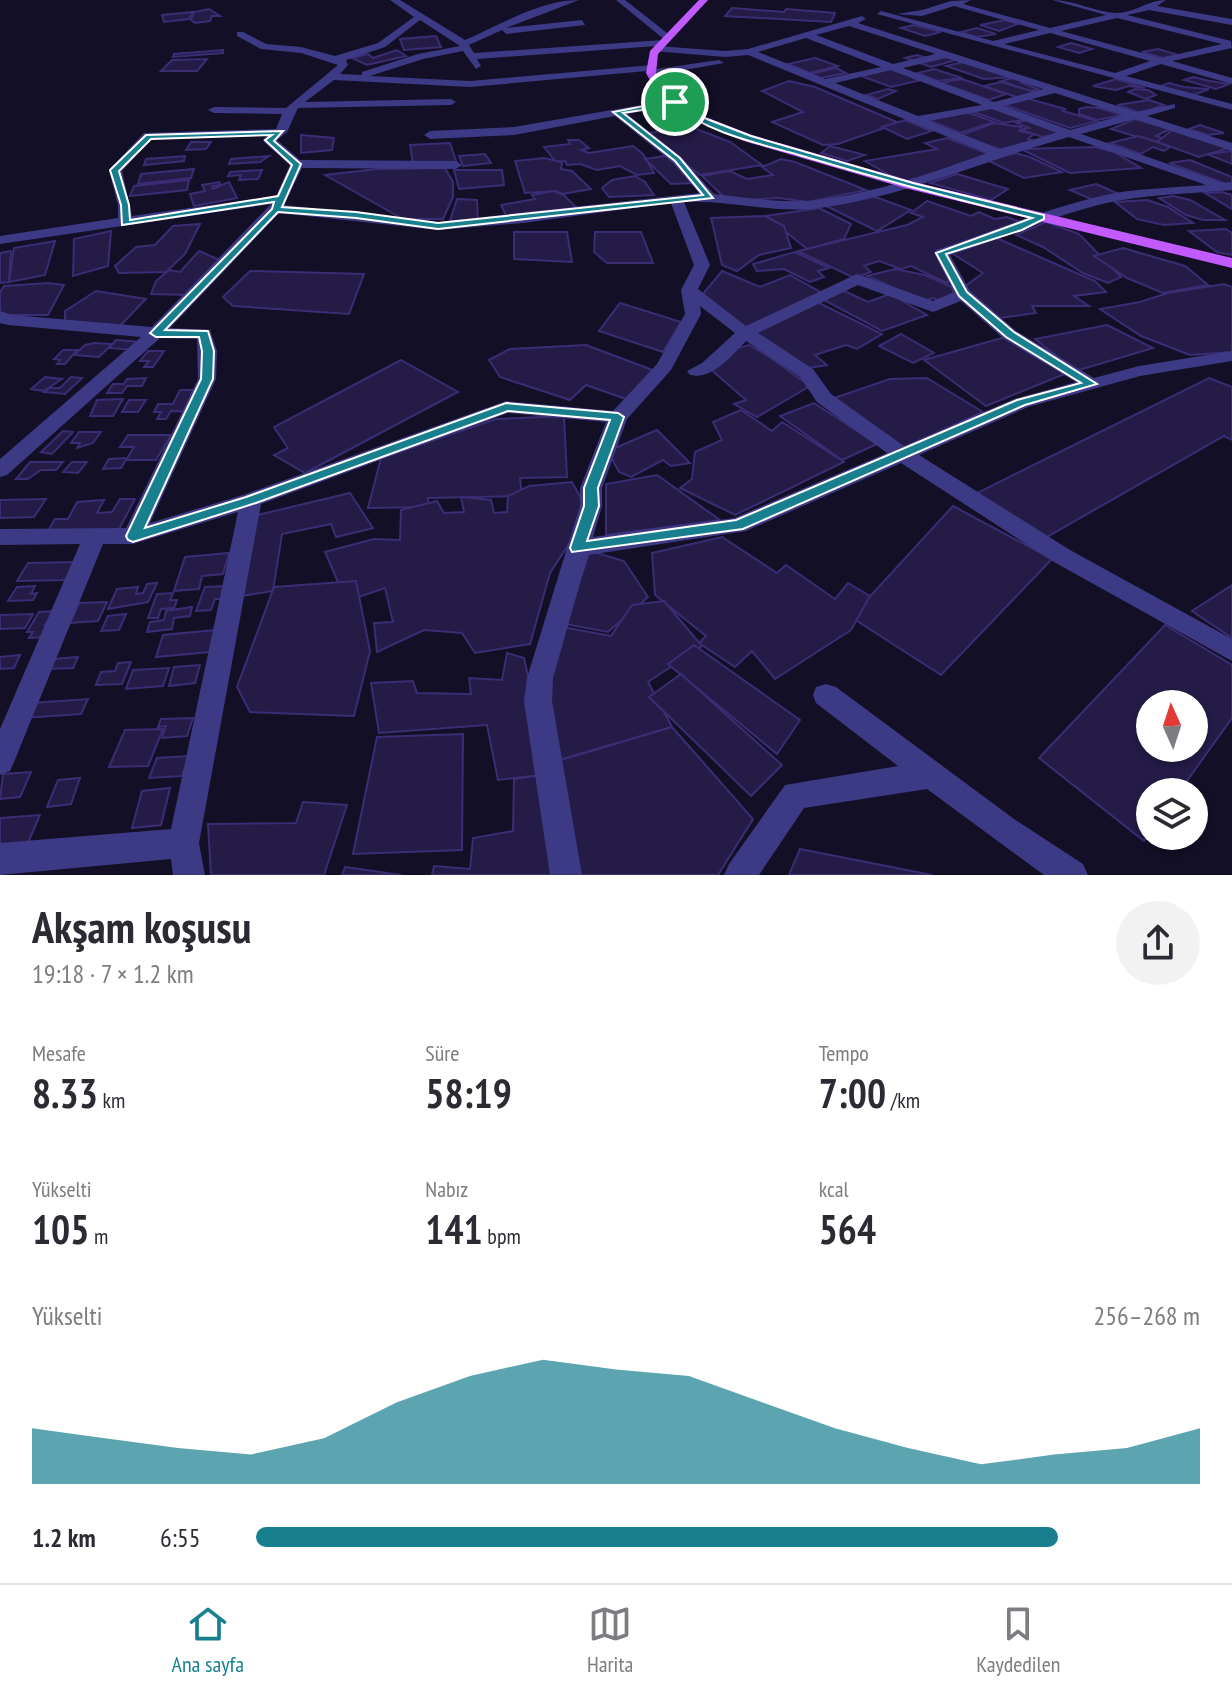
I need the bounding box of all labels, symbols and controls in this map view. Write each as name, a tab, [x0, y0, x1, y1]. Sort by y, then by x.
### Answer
pin	[641, 68, 709, 136]
icon: arrive	[653, 80, 697, 124]
north arrow	[1136, 690, 1208, 762]
map controls	[1136, 690, 1208, 850]
button: layers	[1136, 778, 1208, 850]
text: Akşam koşusu	[32, 898, 251, 955]
button: share	[1116, 901, 1200, 985]
text: 19:18 · 7 × 1.2 km	[32, 957, 194, 990]
text: Mesafe	[32, 1039, 86, 1067]
text: Süre	[425, 1039, 459, 1067]
text: Tempo	[819, 1039, 869, 1067]
text: 8.33	[32, 1067, 98, 1119]
text: 58:19	[425, 1067, 512, 1119]
text: 7:00	[819, 1067, 886, 1119]
text: km	[98, 1086, 125, 1114]
text: /km	[886, 1086, 920, 1114]
text: Yükselti	[32, 1175, 92, 1203]
text: Nabız	[425, 1175, 468, 1203]
text: kcal	[819, 1175, 849, 1203]
text: 105	[32, 1203, 89, 1255]
text: 141	[425, 1203, 483, 1255]
text: 564	[819, 1203, 876, 1255]
text: m	[89, 1222, 108, 1250]
text: bpm	[483, 1222, 521, 1250]
text: Yükselti	[32, 1299, 102, 1332]
text: 256–268 m	[1094, 1299, 1200, 1332]
text: 1.2 km	[32, 1521, 96, 1554]
text: 6:55	[160, 1521, 200, 1554]
tab: Ana sayfa	[172, 1602, 244, 1678]
tab: Harita	[587, 1602, 633, 1678]
tab: Kaydedilen	[976, 1602, 1061, 1678]

